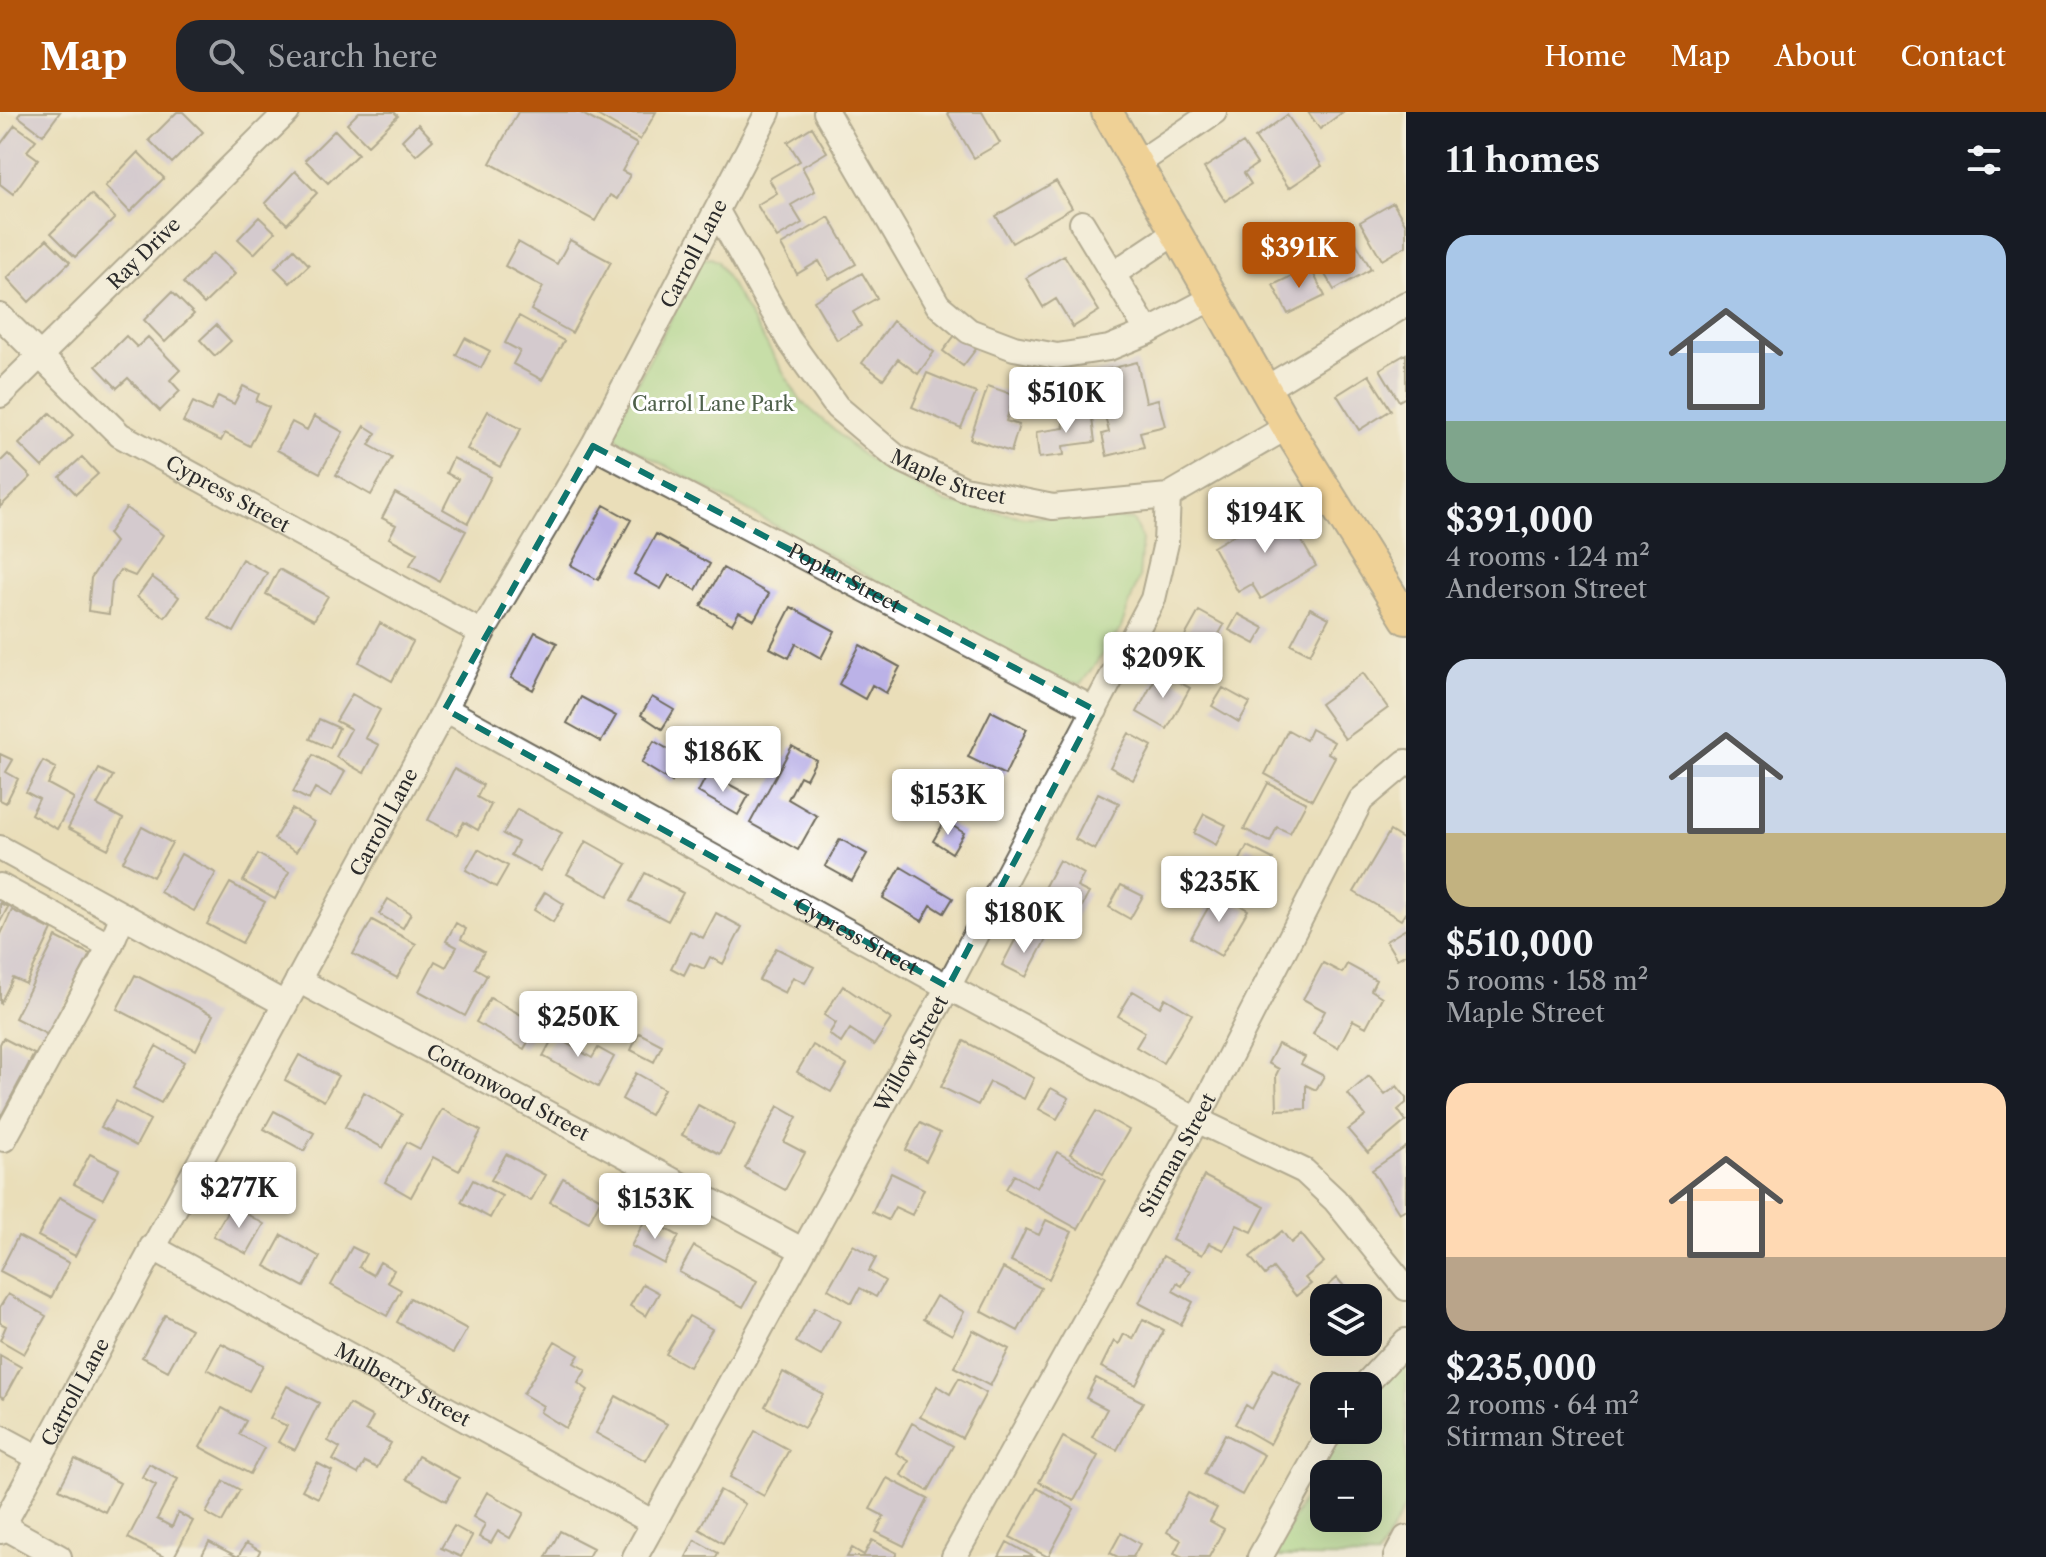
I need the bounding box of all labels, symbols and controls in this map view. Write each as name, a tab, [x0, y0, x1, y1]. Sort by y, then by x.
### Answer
search box	[176, 20, 736, 92]
text: Map	[40, 33, 128, 80]
icon: search	[204, 34, 248, 78]
text: Search here	[268, 38, 438, 75]
text: Home	[1544, 39, 1626, 73]
text: Map	[1670, 39, 1730, 73]
text: About	[1774, 39, 1856, 73]
text: Contact	[1900, 39, 2006, 73]
icon: filters	[1962, 138, 2006, 182]
text: 11 homes	[1446, 139, 1600, 181]
street label: Carroll Lane	[655, 195, 732, 312]
street label: Ray Drive	[102, 212, 185, 294]
pin: $391K	[1243, 222, 1355, 290]
text: $391K	[1260, 232, 1338, 264]
icon: home	[1654, 287, 1798, 431]
pin: $510K	[1010, 367, 1122, 435]
text: $510K	[1027, 377, 1105, 409]
park label: Carrol Lane Park	[632, 392, 796, 416]
street label: Maple Street	[887, 444, 1008, 509]
street label: Cypress Street	[162, 450, 294, 538]
pin: $194K	[1209, 487, 1321, 555]
text: $194K	[1226, 497, 1304, 529]
text: $391,000	[1446, 499, 1594, 541]
street label: Poplar Street	[784, 539, 905, 618]
text: 4 rooms · 124 m²	[1446, 541, 1650, 573]
text: Anderson Street	[1446, 573, 1647, 605]
pin: $209K	[1107, 632, 1219, 700]
text: $209K	[1122, 642, 1204, 674]
icon: home	[1654, 711, 1798, 855]
pin: $186K	[667, 726, 779, 794]
text: $186K	[684, 736, 762, 768]
street label: Carroll Lane	[345, 764, 423, 880]
pin: $153K	[892, 769, 1004, 837]
text: $153K	[910, 779, 986, 811]
pin: $235K	[1163, 856, 1275, 924]
text: $235K	[1179, 866, 1259, 898]
pin: $180K	[968, 887, 1080, 955]
street label: Cypress Street	[790, 893, 922, 980]
text: $180K	[984, 897, 1064, 929]
text: $510,000	[1446, 923, 1594, 965]
text: 5 rooms · 158 m²	[1446, 965, 1648, 997]
pin: $250K	[522, 991, 634, 1059]
street label: Willow Street	[869, 991, 953, 1117]
text: Maple Street	[1446, 997, 1605, 1029]
text: $250K	[537, 1001, 619, 1033]
street label: Cottonwood Street	[422, 1039, 593, 1146]
street label: Stirman Street	[1134, 1089, 1221, 1221]
icon: home	[1654, 1135, 1798, 1279]
pin: $277K	[183, 1162, 295, 1230]
text: $277K	[200, 1172, 278, 1204]
pin: $153K	[599, 1173, 711, 1241]
text: $153K	[617, 1183, 693, 1215]
map controls	[1310, 1284, 1382, 1532]
button: layers	[1310, 1284, 1382, 1356]
street label: Carroll Lane	[36, 1334, 114, 1450]
street label: Mulberry Street	[331, 1338, 474, 1432]
text: $235,000	[1446, 1347, 1597, 1389]
button: +	[1310, 1372, 1382, 1444]
text: 2 rooms · 64 m²	[1446, 1389, 1639, 1421]
text: Stirman Street	[1446, 1421, 1624, 1453]
button: −	[1310, 1460, 1382, 1532]

